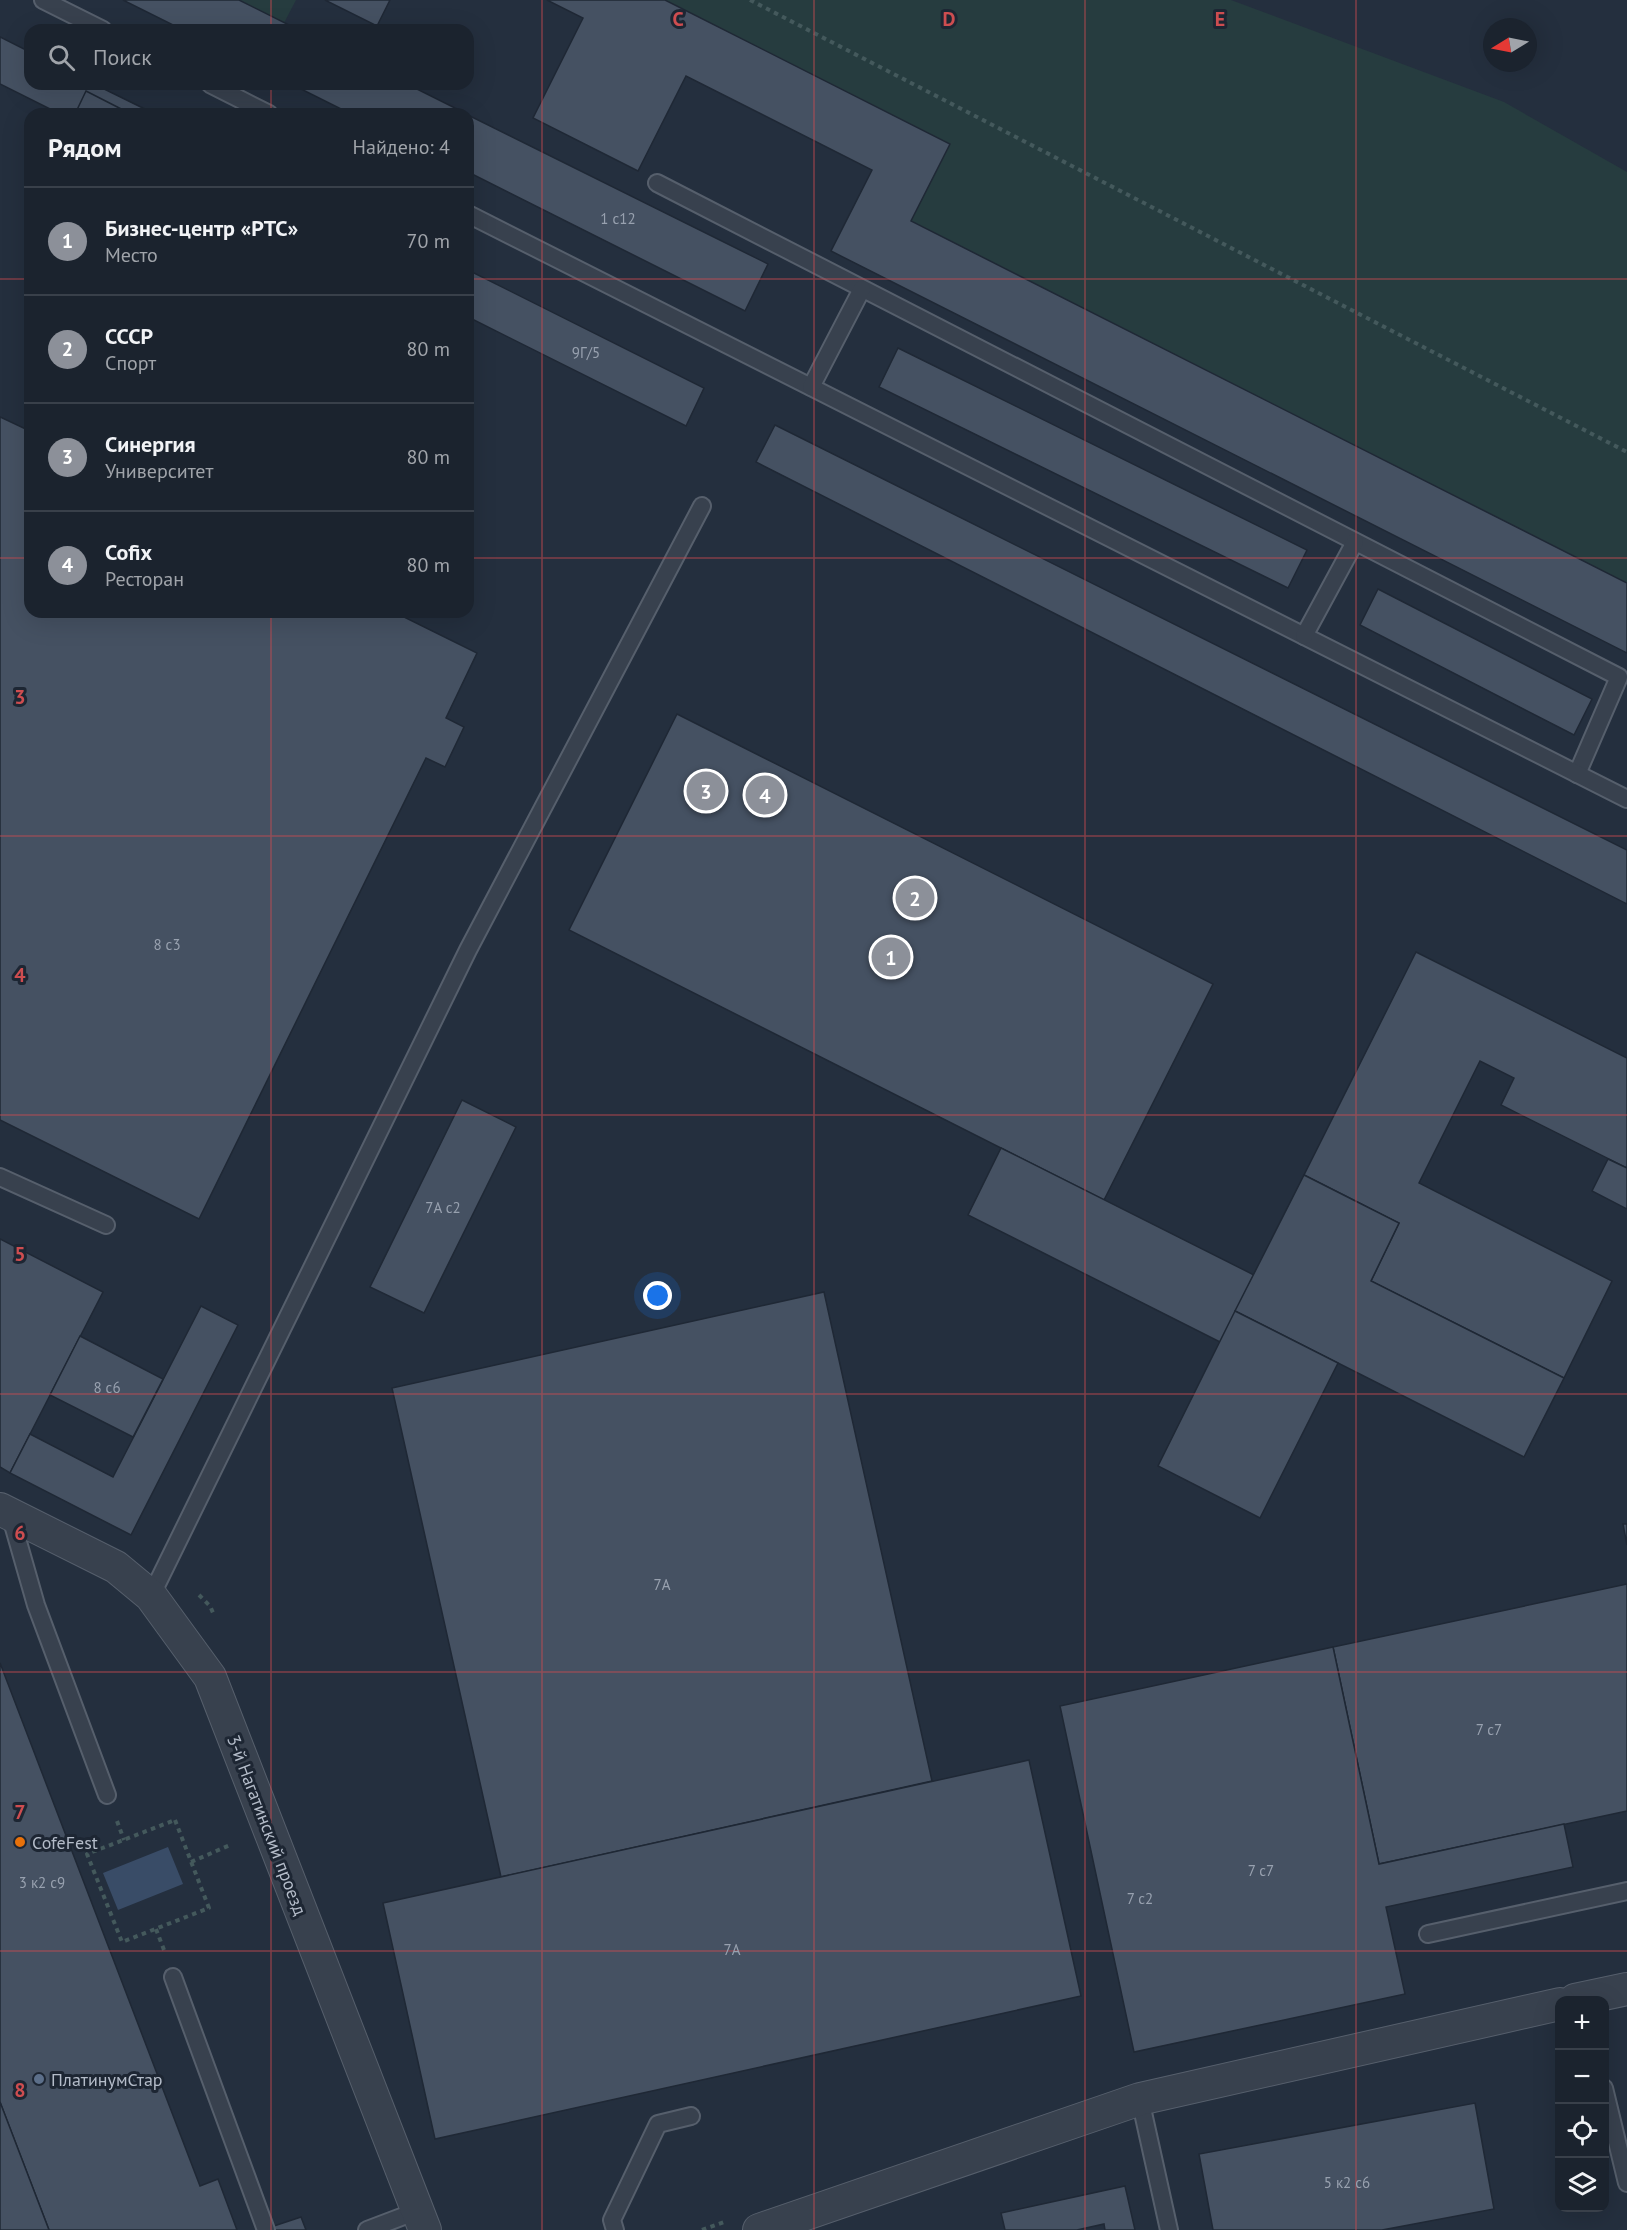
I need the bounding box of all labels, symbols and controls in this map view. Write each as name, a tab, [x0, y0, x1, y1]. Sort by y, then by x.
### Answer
text: C	[672, 6, 684, 32]
text: D	[943, 6, 956, 32]
text: E	[1215, 6, 1225, 32]
north arrow	[1483, 18, 1537, 72]
search box	[24, 24, 474, 90]
icon: search	[45, 41, 78, 74]
text: Поиск	[93, 43, 152, 71]
text: Рядом	[48, 131, 122, 164]
text: Найдено: 4	[353, 134, 450, 160]
house number: 1 с12	[600, 209, 636, 228]
text: Бизнес-центр «РТС»	[105, 214, 298, 242]
text: 1	[62, 228, 73, 254]
text: 70 m	[407, 228, 450, 254]
text: Место	[105, 242, 158, 268]
text: СССР	[105, 322, 153, 350]
text: 2	[62, 336, 73, 362]
text: 80 m	[407, 336, 450, 362]
house number: 9Г/5	[572, 343, 600, 362]
text: Спорт	[105, 350, 156, 376]
text: Синергия	[105, 430, 196, 458]
text: 3	[62, 444, 73, 470]
text: 80 m	[407, 444, 450, 470]
text: Университет	[105, 458, 213, 484]
text: Cofix	[105, 538, 152, 566]
text: 4	[62, 552, 73, 578]
text: 80 m	[407, 552, 450, 578]
text: Ресторан	[105, 566, 184, 592]
text: 3	[14, 684, 26, 710]
pin: 3	[686, 768, 726, 814]
pin: 4	[746, 772, 784, 818]
pin: 2	[896, 876, 934, 920]
pin: 1	[872, 934, 910, 980]
house number: 8 с3	[153, 935, 181, 954]
text: 4	[14, 962, 26, 988]
house number: 7А с2	[425, 1198, 461, 1217]
text: 5	[14, 1241, 26, 1267]
your location	[643, 1281, 672, 1310]
house number: 8 с6	[93, 1378, 121, 1397]
text: 6	[14, 1520, 26, 1546]
house number: 7А	[654, 1575, 671, 1594]
house number: 7 с7	[1476, 1720, 1502, 1739]
street label: 3-й Нагатинский проезд	[222, 1732, 312, 1919]
text: 7	[14, 1799, 26, 1825]
place label: CofeFest	[32, 1831, 98, 1854]
marker: CofeFest	[13, 1835, 27, 1849]
house number: 7 с7	[1248, 1861, 1274, 1880]
house number: 3 к2 с9	[19, 1873, 65, 1892]
house number: 7 с2	[1127, 1889, 1153, 1908]
house number: 7А	[724, 1940, 741, 1959]
map controls	[1555, 1996, 1609, 2212]
button: +	[1555, 1996, 1609, 2050]
button: −	[1555, 2050, 1609, 2104]
place label: ПлатинумСтар	[51, 2068, 163, 2091]
marker: ПлатинумСтар	[32, 2072, 46, 2086]
text: 8	[14, 2077, 26, 2103]
button: locate	[1555, 2104, 1609, 2158]
button: layers	[1555, 2158, 1609, 2212]
house number: 5 к2 с6	[1324, 2173, 1370, 2192]

